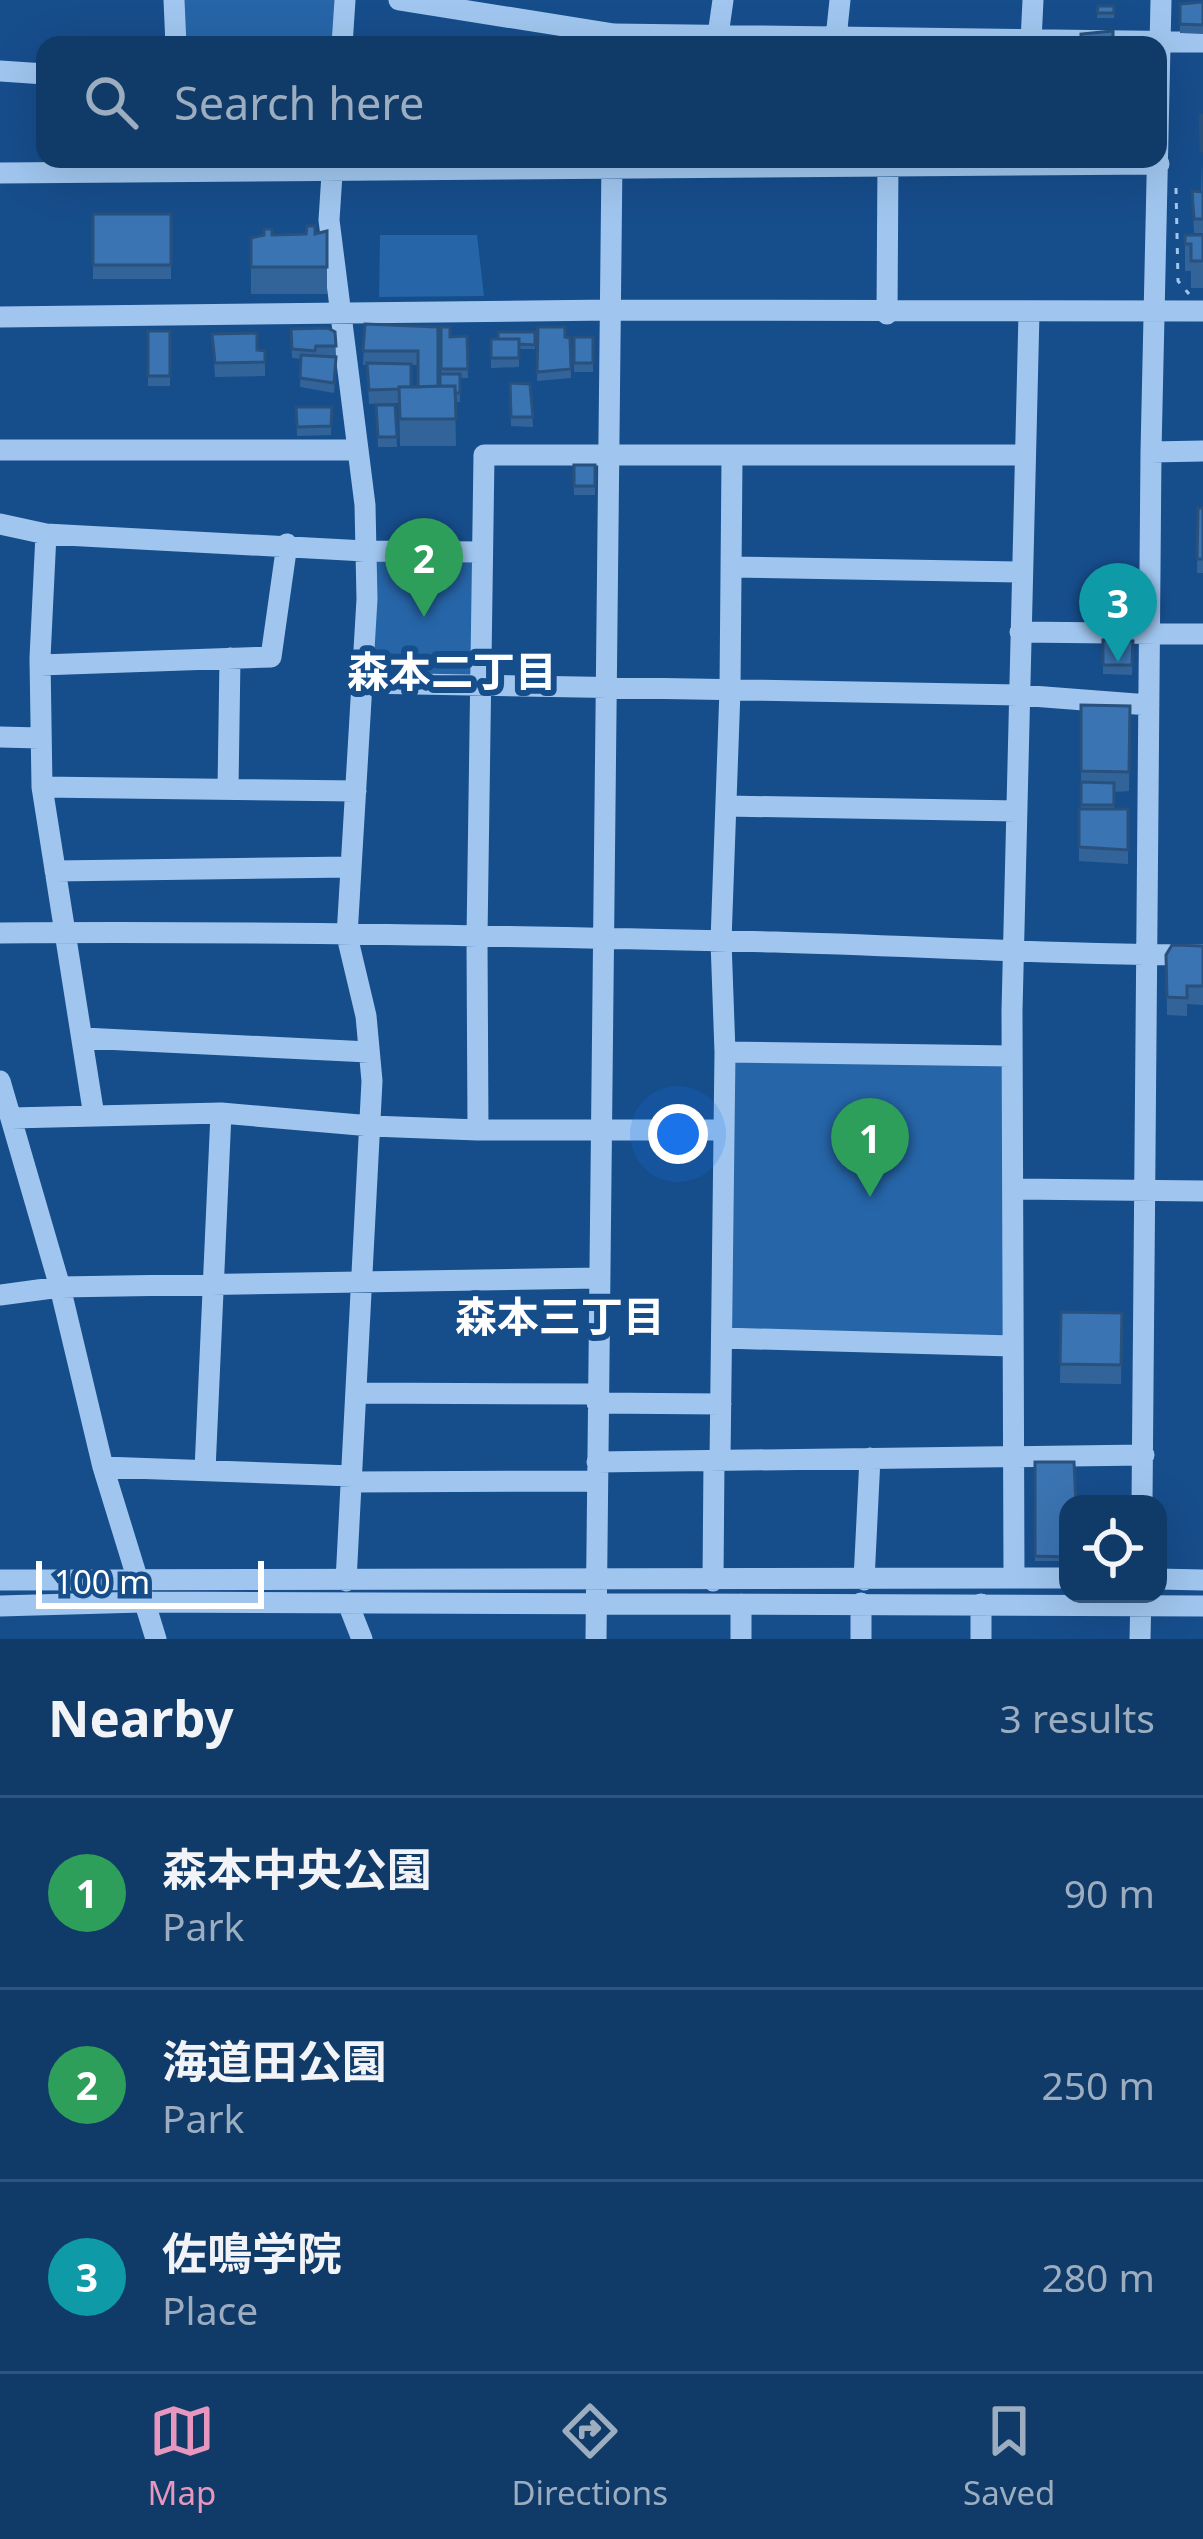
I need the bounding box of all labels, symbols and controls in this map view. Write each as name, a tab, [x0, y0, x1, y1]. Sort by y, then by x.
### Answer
search box	[36, 36, 1167, 168]
icon: search	[78, 69, 144, 135]
text: Search here	[174, 72, 424, 133]
pin: 2	[385, 518, 463, 617]
pin: 3	[1079, 563, 1157, 662]
district label: 森本二丁目	[347, 642, 557, 699]
pin: 1	[831, 1098, 909, 1197]
your location	[648, 1104, 708, 1164]
district label: 森本三丁目	[455, 1287, 665, 1344]
map controls	[1059, 1495, 1167, 1603]
button: locate	[1059, 1495, 1167, 1603]
scale bar	[36, 1555, 264, 1608]
text: 100 m	[54, 1559, 150, 1604]
text: Nearby	[48, 1682, 234, 1752]
text: 3 results	[1000, 1691, 1155, 1744]
text: 森本中央公園	[162, 1838, 432, 1899]
text: 1	[76, 1866, 98, 1919]
text: 90 m	[1064, 1866, 1155, 1919]
text: Park	[162, 1899, 244, 1952]
text: 海道田公園	[162, 2030, 387, 2091]
text: 2	[76, 2058, 98, 2111]
text: 250 m	[1041, 2058, 1155, 2111]
text: Park	[162, 2091, 244, 2144]
text: 佐鳴学院	[162, 2222, 342, 2283]
text: 3	[76, 2250, 98, 2303]
text: 280 m	[1041, 2250, 1155, 2303]
text: Place	[162, 2283, 258, 2336]
tab: Map	[148, 2398, 216, 2515]
tab: Directions	[511, 2398, 668, 2515]
tab: Saved	[963, 2398, 1055, 2515]

